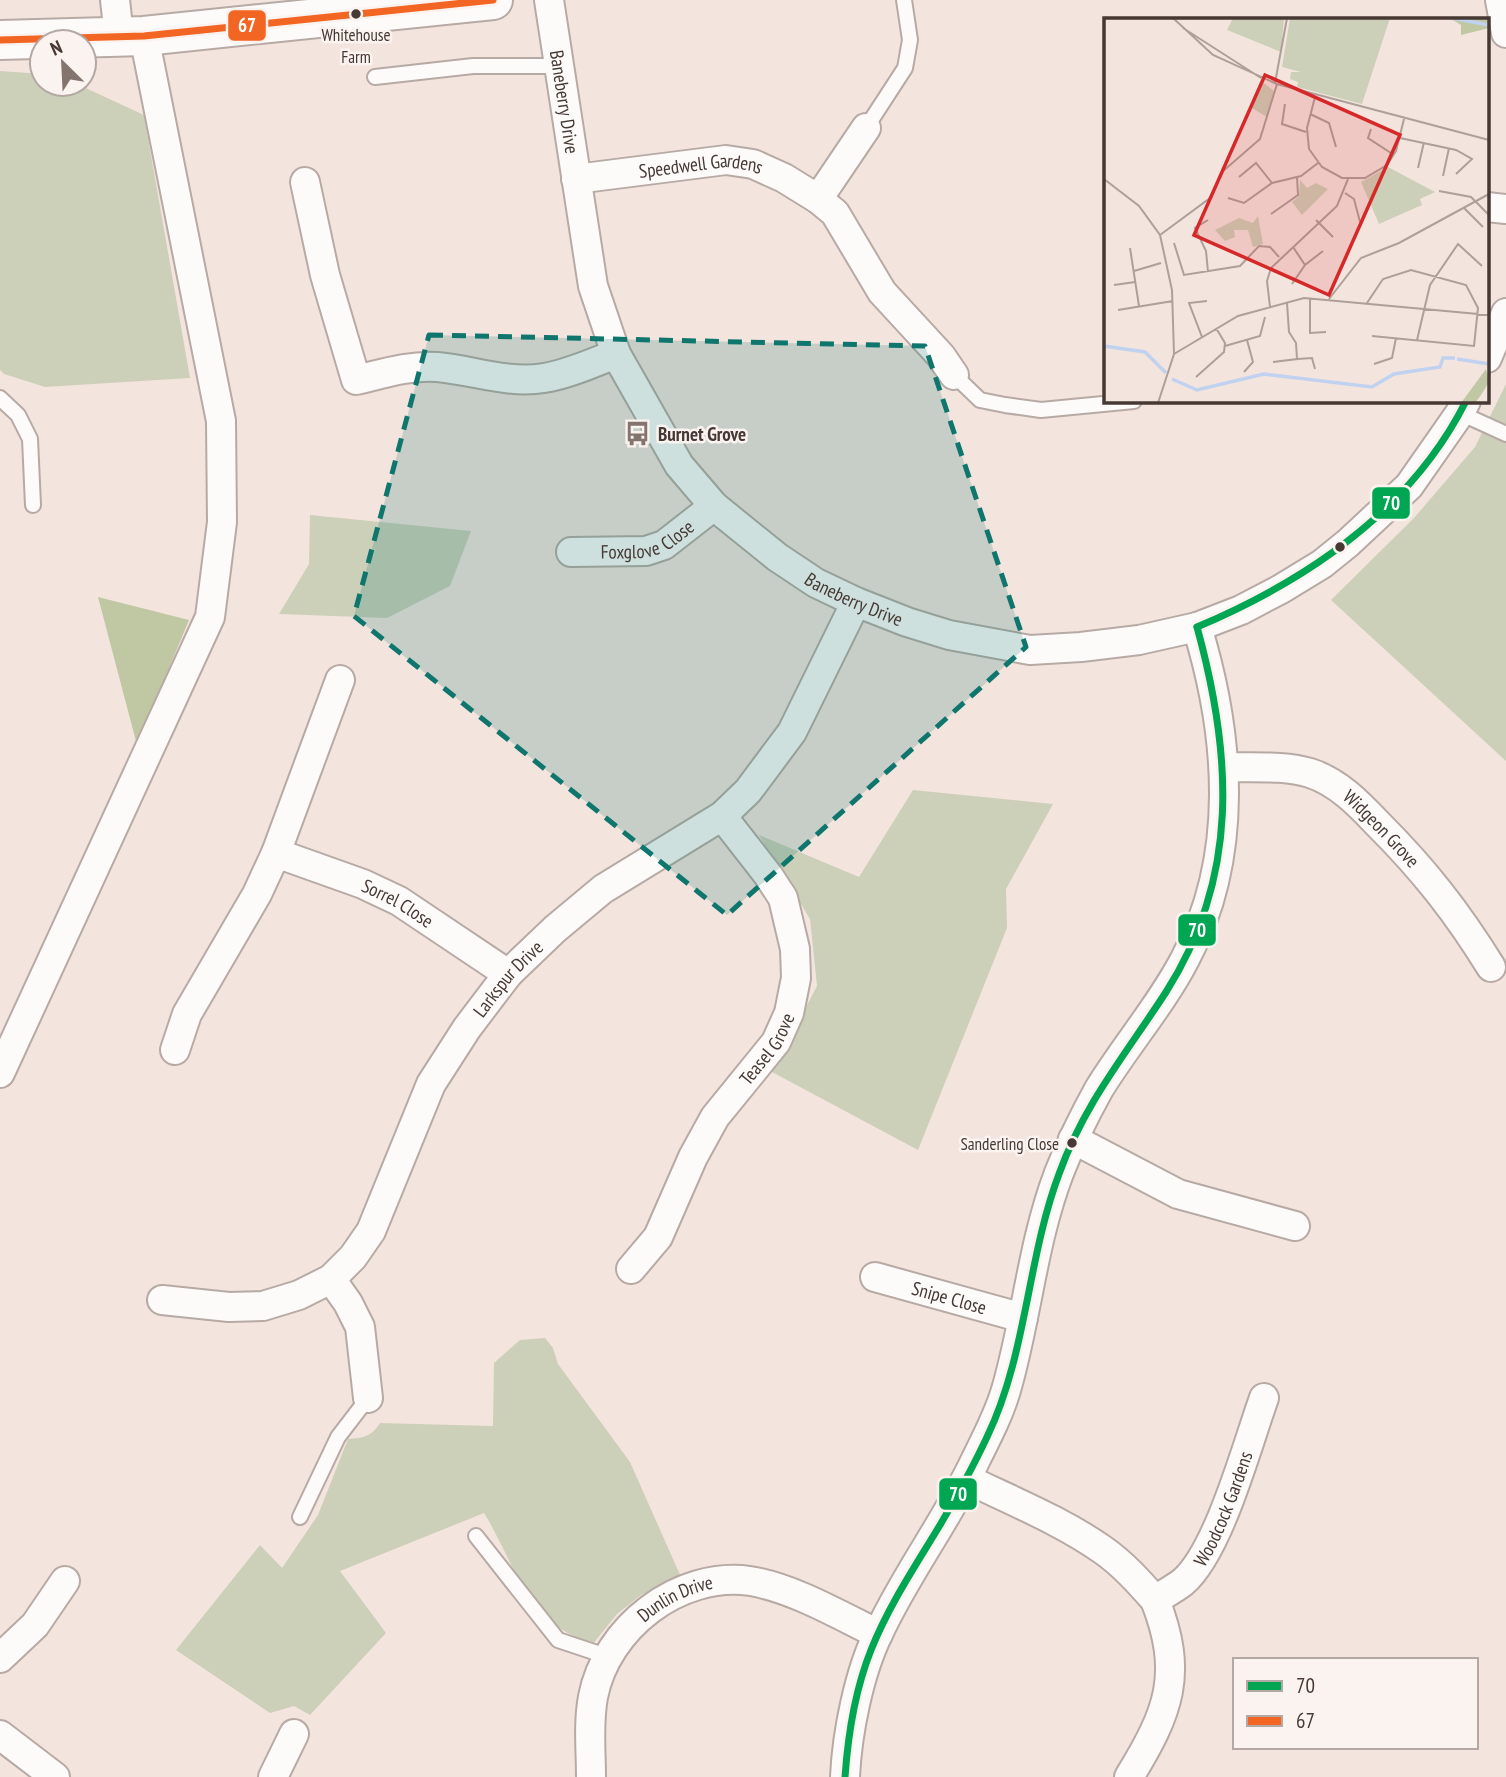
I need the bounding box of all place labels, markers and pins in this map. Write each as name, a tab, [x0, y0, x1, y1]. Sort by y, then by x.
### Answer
marker: Whitehouse Farm	[349, 7, 363, 21]
place label: Whitehouse Farm	[321, 24, 391, 68]
bus stop icon: Burnet Grove	[624, 420, 652, 448]
place label: Burnet Grove	[658, 422, 746, 446]
unlabelled marker	[1333, 540, 1347, 554]
place label: Sanderling Close	[961, 1133, 1059, 1155]
marker: Sanderling Close	[1065, 1136, 1079, 1150]

